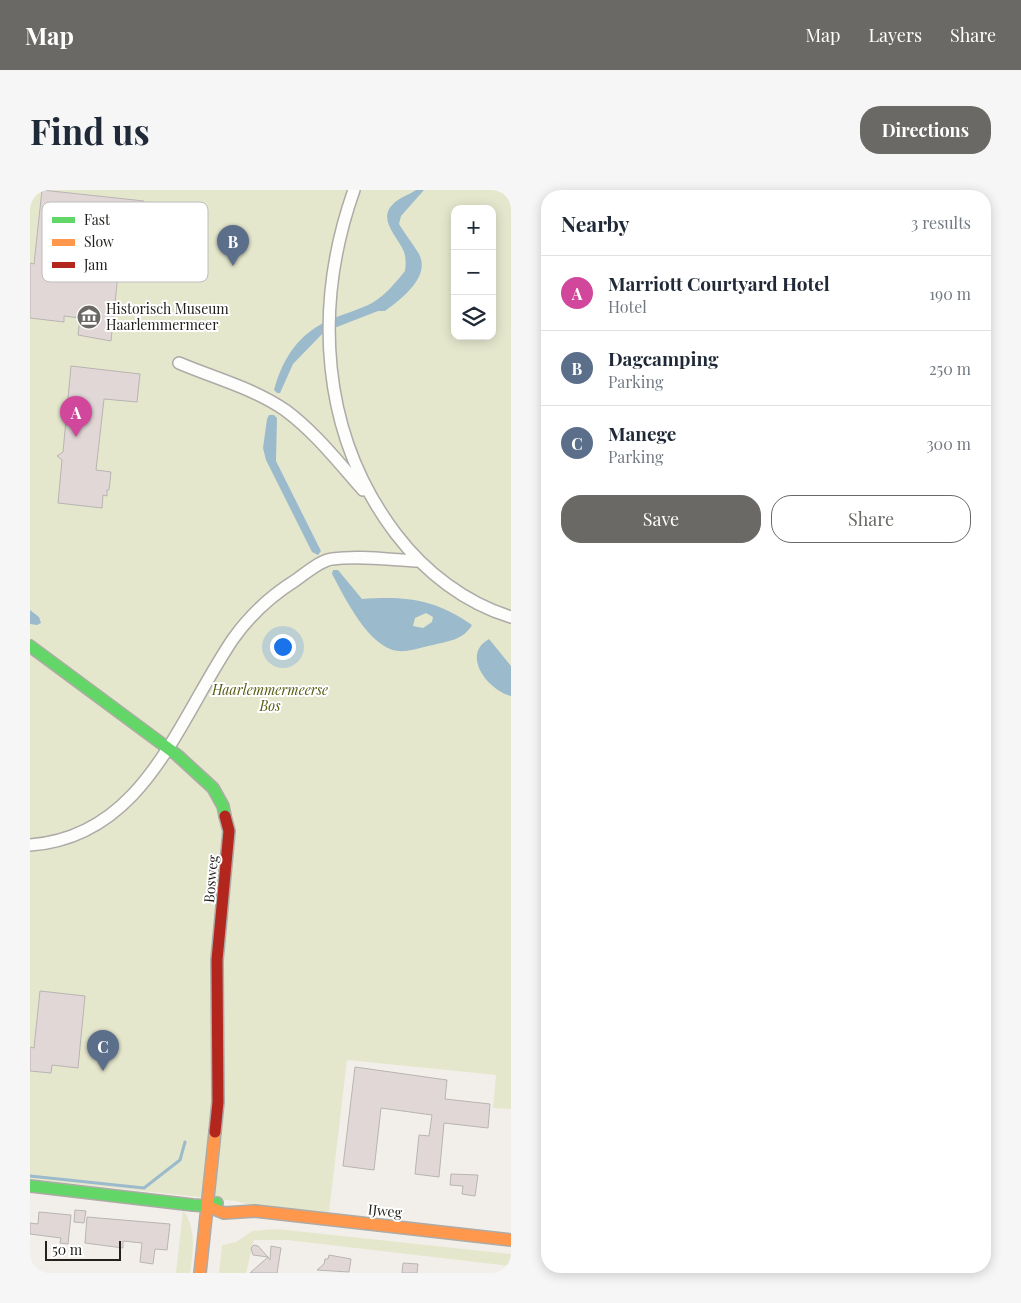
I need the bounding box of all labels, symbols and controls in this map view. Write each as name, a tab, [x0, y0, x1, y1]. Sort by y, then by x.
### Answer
text: Map	[25, 19, 74, 51]
text: Map	[805, 23, 840, 47]
text: Layers	[868, 23, 922, 47]
text: Share	[950, 23, 996, 47]
button: Directions	[860, 106, 991, 154]
text: Find us	[30, 107, 150, 154]
legend	[42, 202, 208, 282]
map controls	[451, 205, 496, 340]
button: +	[451, 205, 496, 250]
text: Nearby	[561, 209, 630, 237]
text: Fast	[84, 210, 111, 229]
text: 3 results	[911, 212, 971, 233]
pin: B	[217, 225, 249, 266]
text: Slow	[84, 232, 114, 251]
button: −	[451, 250, 496, 295]
text: Jam	[83, 255, 108, 274]
text: Marriott Courtyard Hotel	[608, 270, 830, 296]
text: A	[572, 283, 582, 304]
text: 190 m	[929, 283, 971, 304]
button: layers	[451, 295, 496, 340]
text: Hotel	[608, 296, 647, 317]
place label: Historisch Museum Haarlemmermeer	[106, 299, 229, 334]
museum icon: Historisch Museum Haarlemmermeer	[76, 304, 102, 330]
text: Dagcamping	[608, 345, 719, 371]
text: B	[572, 358, 582, 379]
text: 250 m	[929, 358, 971, 379]
text: Parking	[608, 371, 663, 392]
pin: A	[60, 396, 92, 437]
text: Manege	[608, 420, 676, 446]
text: C	[571, 433, 583, 454]
text: 300 m	[926, 433, 971, 454]
text: Parking	[608, 446, 663, 467]
button: Save	[561, 495, 761, 543]
button: Share	[771, 495, 971, 543]
your location	[270, 634, 296, 660]
park label: Haarlemmermeerse Bos	[211, 680, 328, 715]
street label: Bosweg	[199, 854, 222, 904]
pin: C	[87, 1030, 119, 1071]
street label: IJweg	[367, 1199, 404, 1222]
scale bar	[45, 1238, 121, 1261]
text: 50 m	[52, 1240, 82, 1259]

